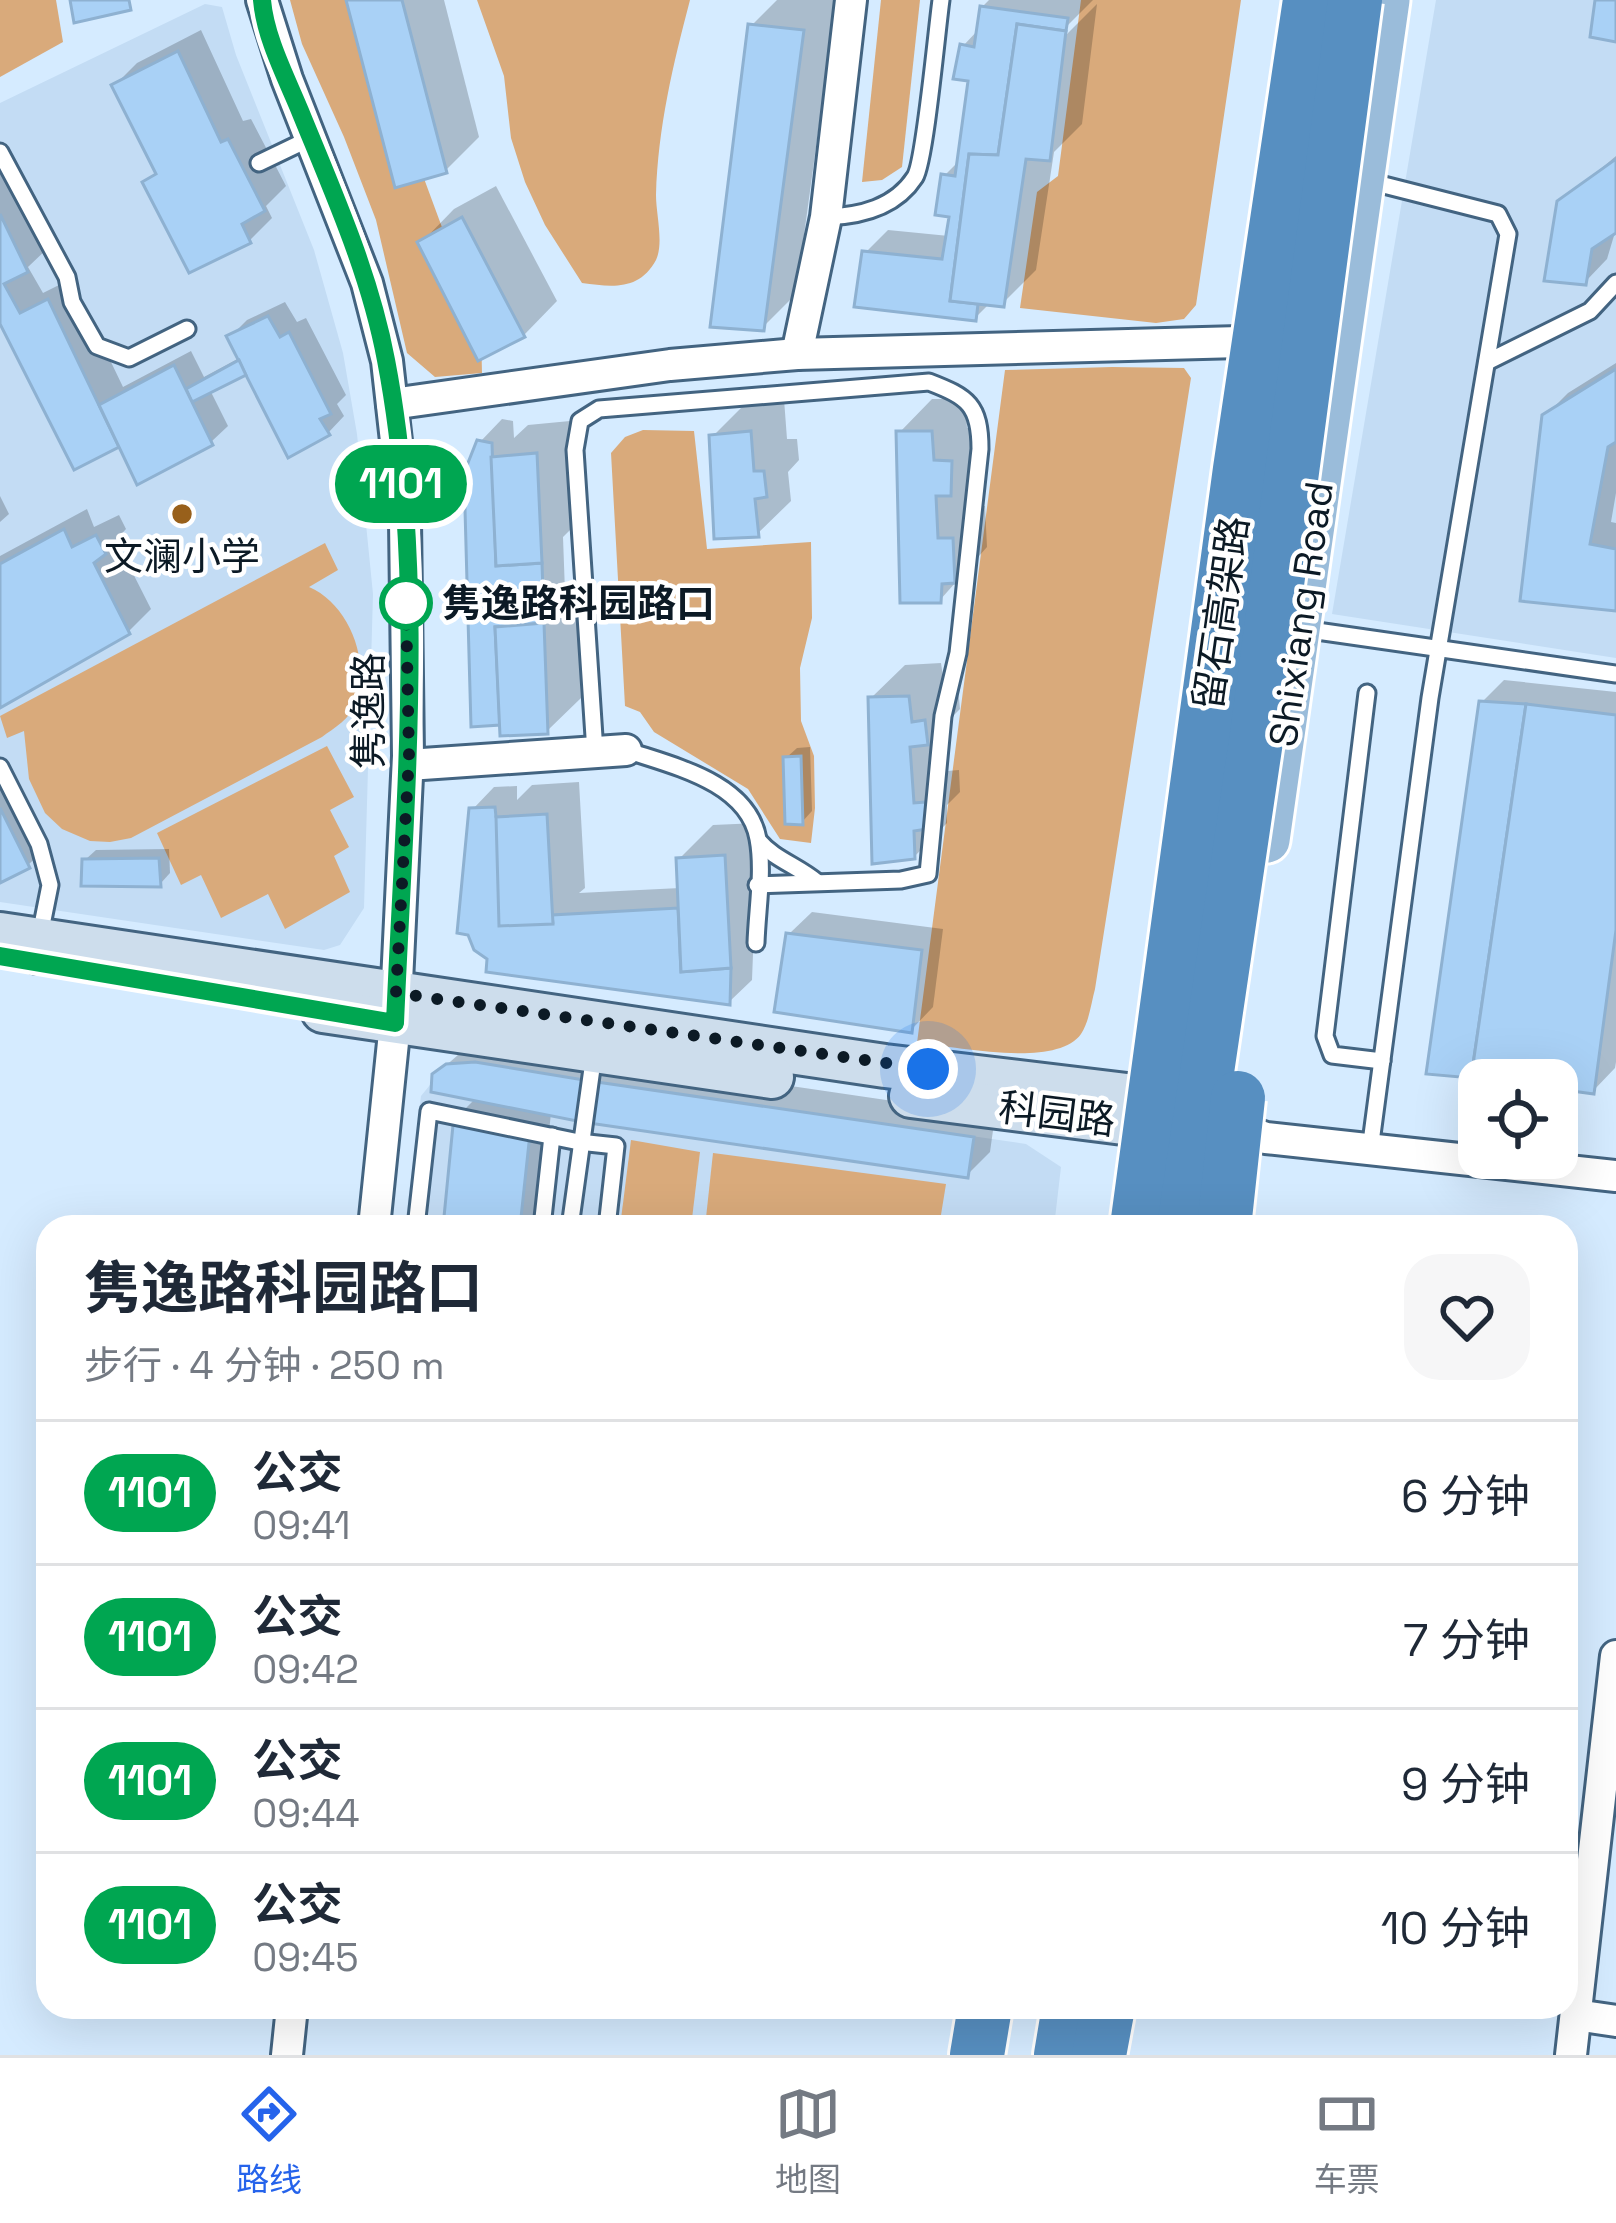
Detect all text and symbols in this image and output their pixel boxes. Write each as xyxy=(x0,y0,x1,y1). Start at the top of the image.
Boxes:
line badge: 1101 xyxy=(317,445,485,523)
text: 1101 xyxy=(359,457,443,510)
street label: Shixiang Road xyxy=(1258,478,1344,750)
marker: 文澜小学 xyxy=(169,501,195,527)
street label: 留石高架路 xyxy=(1183,513,1259,713)
place label: 文澜小学 xyxy=(104,532,260,581)
marker: 隽逸路科园路口 xyxy=(381,578,431,628)
place label: 隽逸路科园路口 xyxy=(442,579,715,628)
street label: 隽逸路 xyxy=(344,652,393,770)
your location xyxy=(898,1039,958,1099)
map controls xyxy=(1458,1059,1578,1179)
button: locate xyxy=(1458,1059,1578,1179)
street label: 科园路 xyxy=(996,1083,1118,1145)
text: 隽逸路科园路口 xyxy=(84,1252,483,1325)
button: heart xyxy=(1404,1254,1530,1380)
text: 步行 · 4 分钟 · 250 m xyxy=(84,1341,445,1390)
text: 公交 xyxy=(252,1444,342,1501)
text: 1101 xyxy=(108,1466,192,1519)
text: 6 分钟 xyxy=(1401,1468,1530,1525)
text: 09:41 xyxy=(252,1501,351,1550)
text: 公交 xyxy=(252,1588,342,1645)
text: 1101 xyxy=(108,1610,192,1663)
text: 7 分钟 xyxy=(1403,1612,1530,1669)
text: 09:42 xyxy=(252,1645,359,1694)
text: 公交 xyxy=(252,1732,342,1789)
text: 1101 xyxy=(108,1754,192,1807)
text: 9 分钟 xyxy=(1401,1756,1530,1813)
text: 09:44 xyxy=(252,1789,360,1838)
text: 公交 xyxy=(252,1876,342,1933)
text: 1101 xyxy=(108,1898,192,1951)
text: 10 分钟 xyxy=(1381,1900,1530,1957)
text: 09:45 xyxy=(252,1933,359,1982)
tab: 路线 xyxy=(236,2081,302,2201)
tab: 地图 xyxy=(775,2081,841,2201)
tab: 车票 xyxy=(1314,2081,1380,2201)

